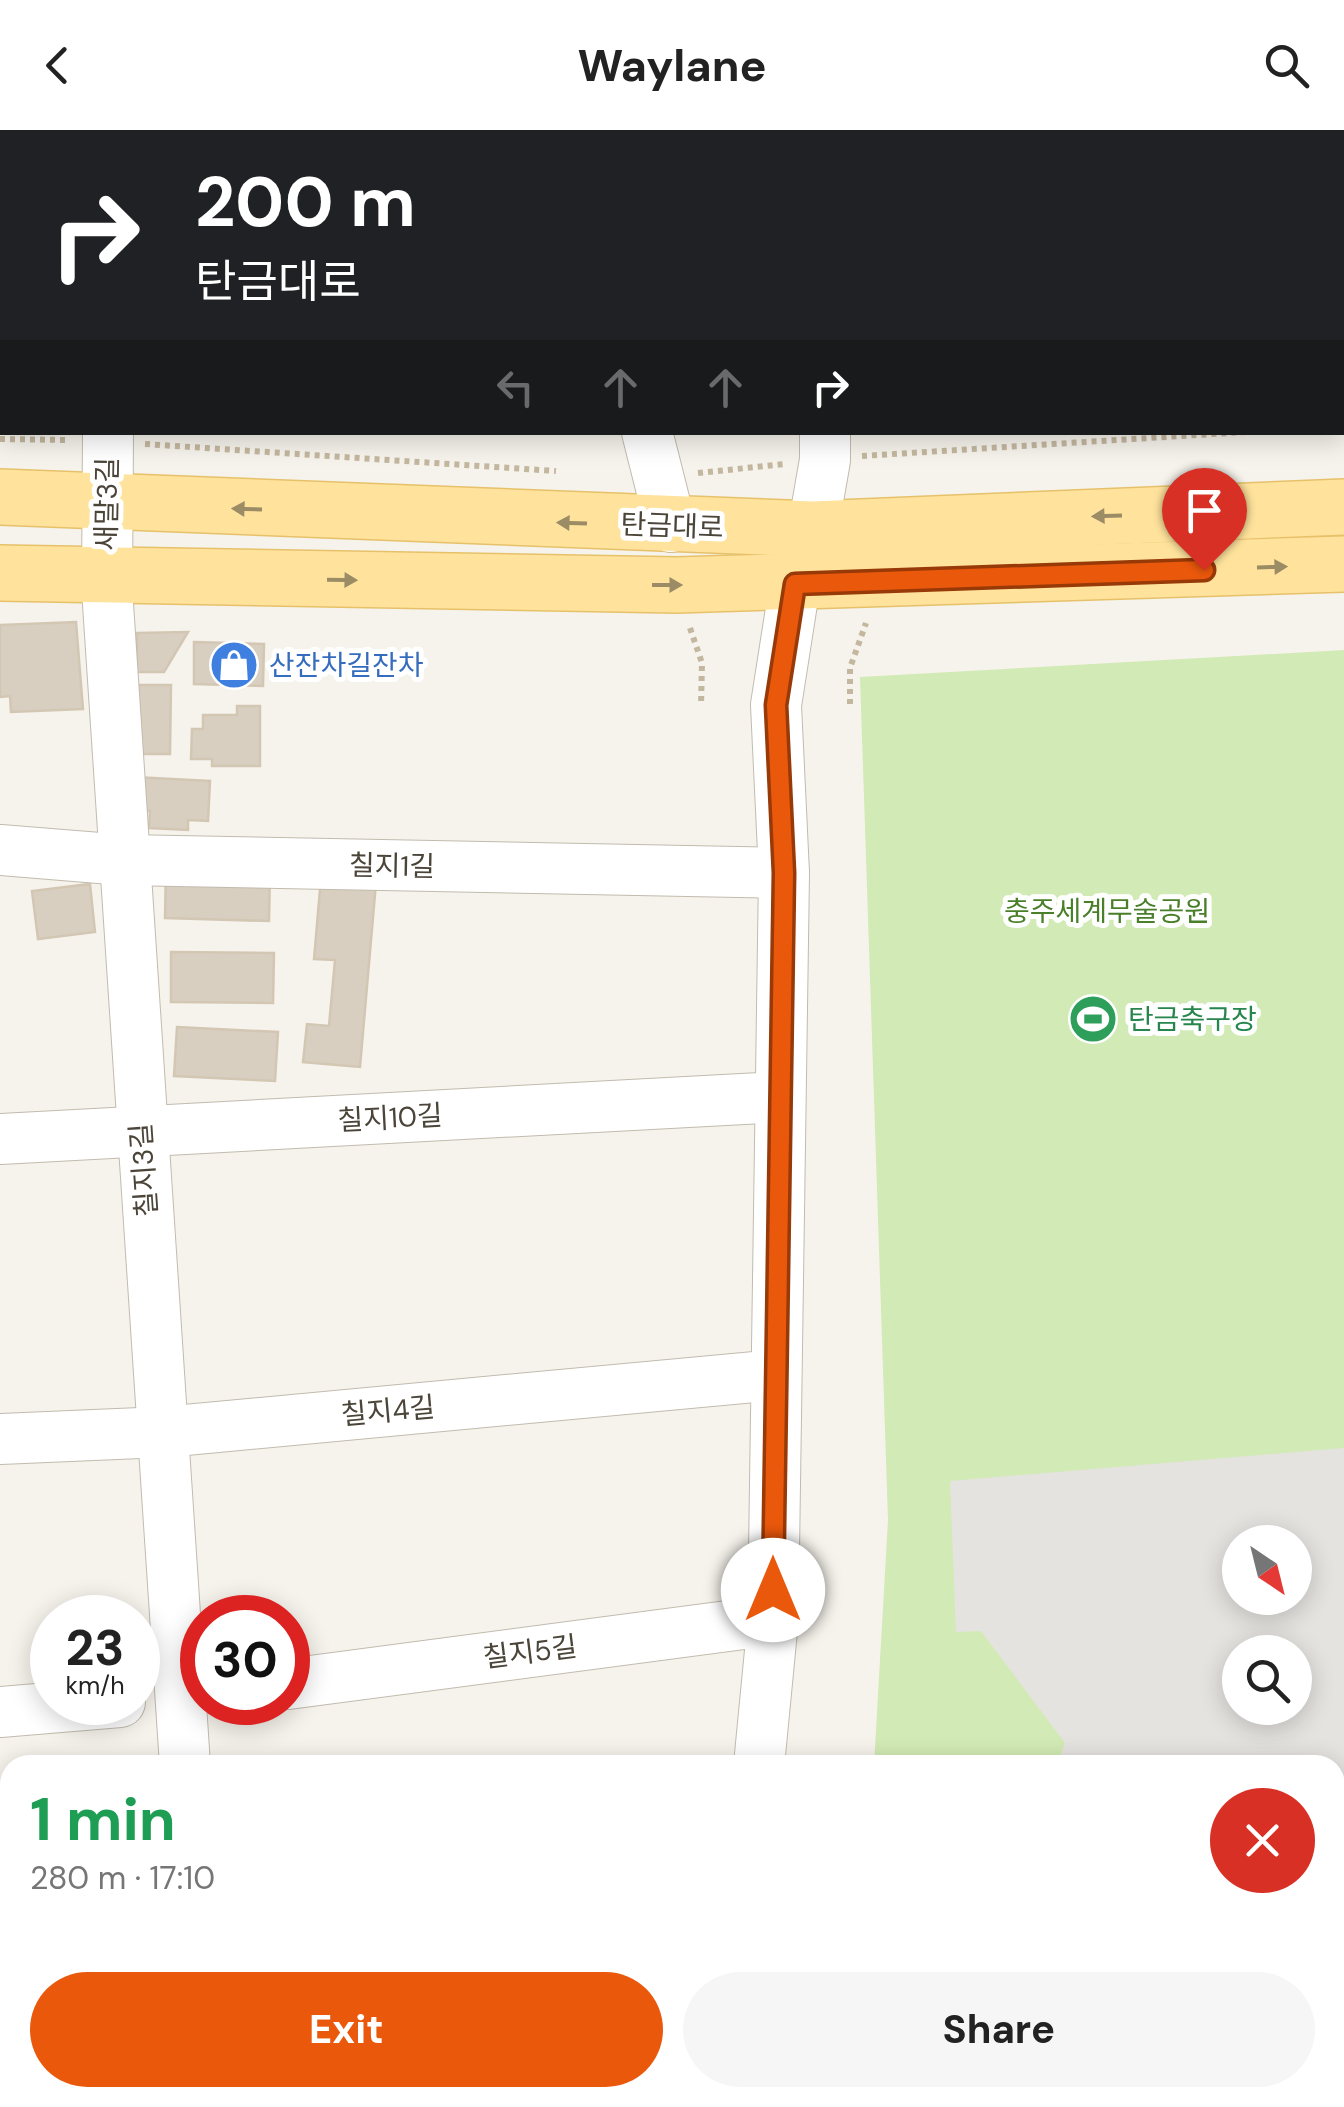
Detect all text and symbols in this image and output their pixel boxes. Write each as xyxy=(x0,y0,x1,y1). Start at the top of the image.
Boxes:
text: Waylane xyxy=(577,36,767,95)
icon: back xyxy=(30,38,85,93)
icon: search xyxy=(1259,38,1314,93)
text: 200 m xyxy=(195,157,416,248)
icon: right xyxy=(30,170,160,300)
text: 탄금대로 xyxy=(195,252,361,311)
icon: left xyxy=(488,360,543,415)
icon: ahead xyxy=(593,360,648,415)
icon: ahead xyxy=(698,360,753,415)
icon: right xyxy=(803,360,858,415)
street label: 새말3길 xyxy=(88,457,126,551)
pin xyxy=(1162,468,1247,571)
icon: arrive xyxy=(1177,483,1232,538)
one-way arrow xyxy=(231,501,263,517)
street label: 탄금대로 xyxy=(620,506,724,546)
one-way arrow xyxy=(1090,508,1122,524)
one-way arrow xyxy=(556,514,588,530)
one-way arrow xyxy=(1257,559,1288,575)
one-way arrow xyxy=(327,572,359,588)
one-way arrow xyxy=(652,577,684,593)
shop icon: 산잔차길잔차 xyxy=(208,639,260,691)
place label: 산잔차길잔차 xyxy=(269,647,424,684)
street label: 칠지1길 xyxy=(349,847,435,885)
park label: 충주세계무술공원 xyxy=(1004,893,1210,930)
sports icon: 탄금축구장 xyxy=(1067,993,1119,1045)
place label: 탄금축구장 xyxy=(1128,1001,1257,1038)
street label: 칠지10길 xyxy=(337,1097,443,1139)
street label: 칠지3길 xyxy=(122,1122,166,1218)
street label: 칠지4길 xyxy=(339,1388,437,1434)
north arrow xyxy=(1222,1525,1312,1615)
map controls xyxy=(1222,1525,1312,1725)
position arrow xyxy=(721,1538,825,1642)
speed limit sign: 30 xyxy=(180,1595,310,1725)
text: 23 xyxy=(66,1615,125,1681)
street label: 칠지5길 xyxy=(481,1628,579,1676)
button: search xyxy=(1222,1635,1312,1725)
text: km/h xyxy=(65,1669,125,1702)
text: 1 min xyxy=(30,1780,176,1859)
button: close xyxy=(1210,1788,1315,1893)
text: 280 m · 17:10 xyxy=(30,1857,215,1899)
button: Exit xyxy=(30,1972,663,2087)
button: Share xyxy=(683,1972,1315,2087)

